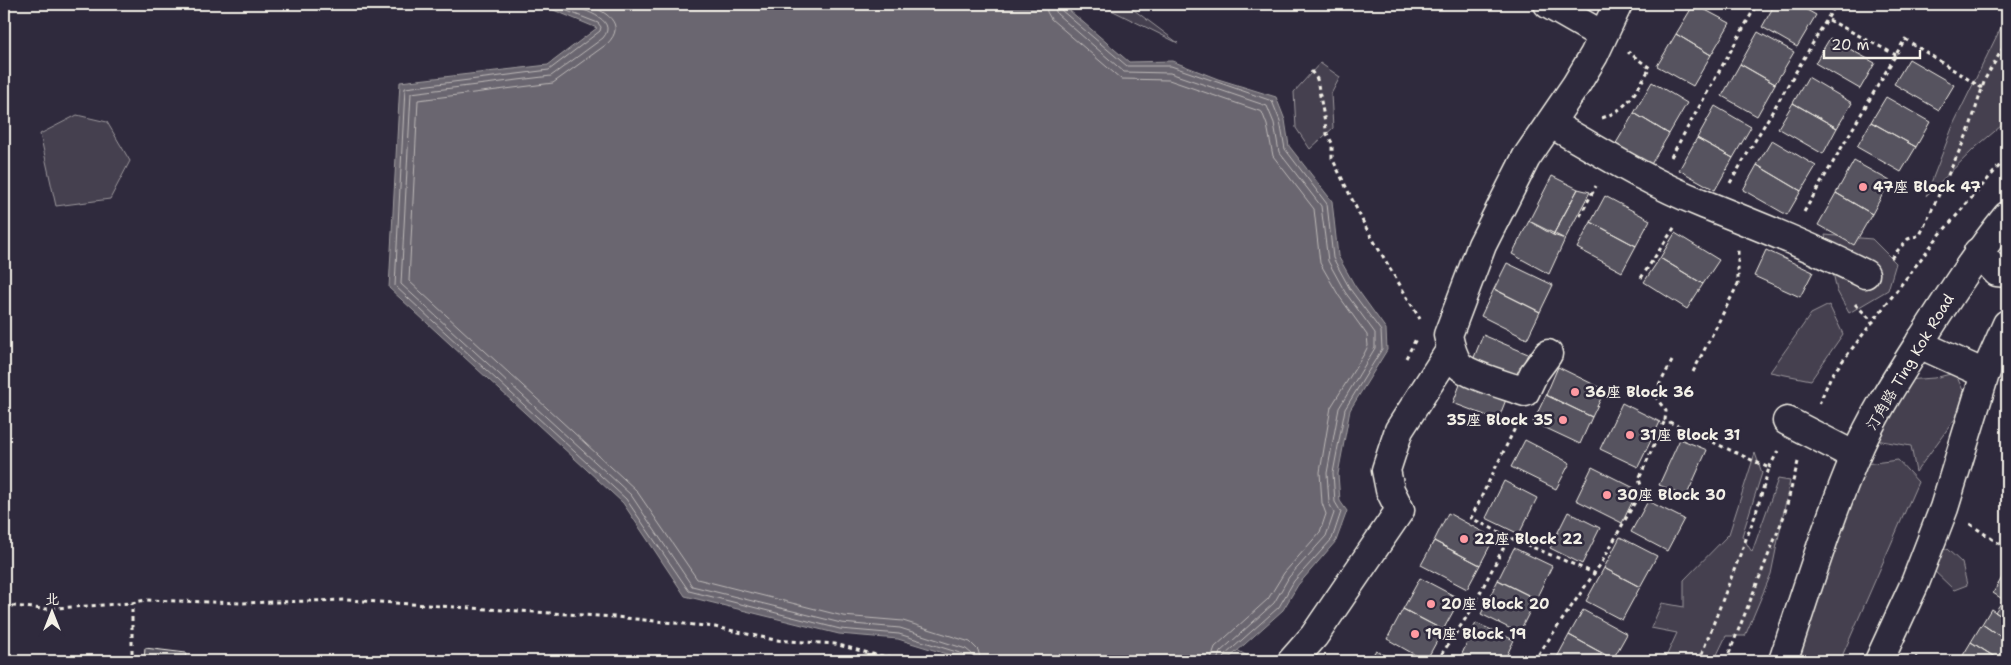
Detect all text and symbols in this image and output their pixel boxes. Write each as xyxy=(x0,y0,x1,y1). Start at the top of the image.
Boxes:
scale bar xyxy=(1824,28,1920,60)
text: 20 m xyxy=(1831,35,1870,55)
place label: 47座 Block 47 xyxy=(1873,177,1981,197)
marker: 47座 Block 47 xyxy=(1857,181,1869,193)
street label: 汀角路 Ting Kok Road xyxy=(1861,290,1959,434)
place label: 36座 Block 36 xyxy=(1585,382,1694,402)
marker: 36座 Block 36 xyxy=(1569,386,1581,398)
place label: 35座 Block 35 xyxy=(1446,410,1553,430)
marker: 35座 Block 35 xyxy=(1557,414,1569,426)
place label: 31座 Block 31 xyxy=(1640,425,1741,445)
marker: 31座 Block 31 xyxy=(1624,429,1636,441)
place label: 30座 Block 30 xyxy=(1617,485,1726,505)
marker: 30座 Block 30 xyxy=(1601,489,1613,501)
place label: 22座 Block 22 xyxy=(1474,529,1583,549)
marker: 22座 Block 22 xyxy=(1458,533,1470,545)
north arrow xyxy=(28,588,78,638)
text: 北 xyxy=(45,590,59,608)
place label: 20座 Block 20 xyxy=(1441,594,1549,614)
marker: 20座 Block 20 xyxy=(1425,598,1437,610)
place label: 19座 Block 19 xyxy=(1425,624,1526,644)
marker: 19座 Block 19 xyxy=(1409,628,1421,640)

